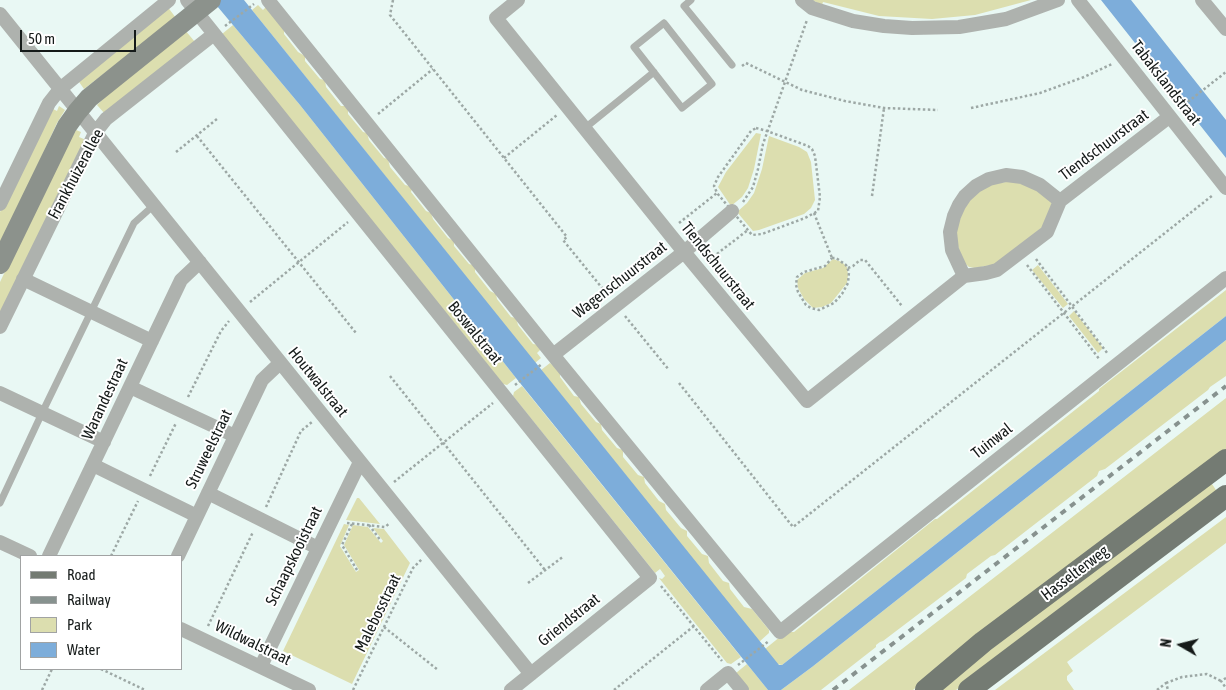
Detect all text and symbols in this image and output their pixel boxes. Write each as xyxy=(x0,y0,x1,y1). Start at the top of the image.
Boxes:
scale bar xyxy=(22,20,139,52)
text: 50 m xyxy=(28,30,55,47)
street label: Tabakslandstraat xyxy=(1127,37,1205,129)
street label: Tiendschuurstraat xyxy=(1056,105,1152,185)
street label: Frankhuizerallee xyxy=(44,126,108,222)
street label: Tiendschuurstraat xyxy=(677,219,759,313)
street label: Wagenschuurstraat xyxy=(569,237,671,323)
street label: Boswalstraat xyxy=(444,297,506,369)
street label: Houtwalstraat xyxy=(284,343,352,421)
street label: Warandestraat xyxy=(78,355,132,443)
street label: Struweelstraat xyxy=(182,406,236,492)
street label: Tuinwal xyxy=(968,419,1016,463)
street label: Schaapskooistraat xyxy=(262,503,326,609)
street label: Hasselterweg xyxy=(1037,541,1113,605)
legend xyxy=(20,555,182,670)
text: Road xyxy=(67,566,96,583)
street label: Malebosstraat xyxy=(351,571,405,655)
street label: Griendstraat xyxy=(534,589,604,651)
text: Railway xyxy=(67,591,111,608)
text: Park xyxy=(67,616,92,633)
street label: Wildwalstraat xyxy=(212,616,294,670)
north arrow xyxy=(1156,620,1206,670)
text: N xyxy=(1158,638,1175,648)
text: Water xyxy=(67,641,100,658)

